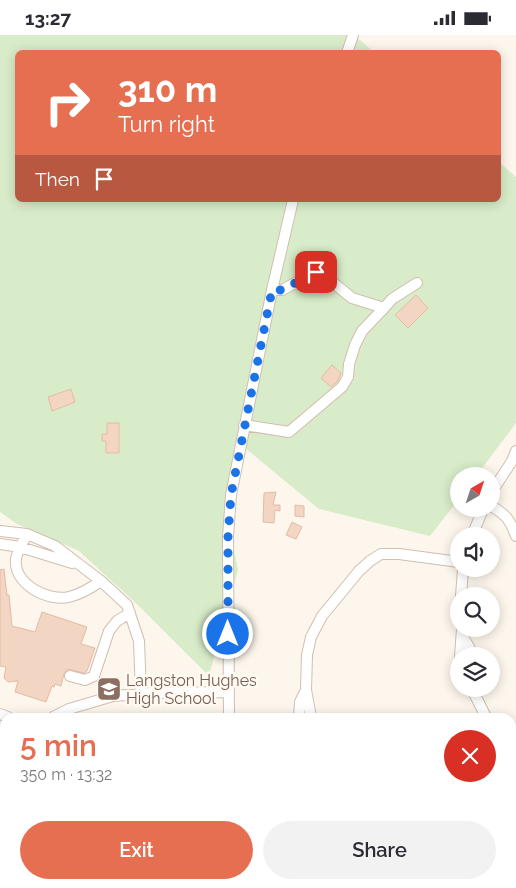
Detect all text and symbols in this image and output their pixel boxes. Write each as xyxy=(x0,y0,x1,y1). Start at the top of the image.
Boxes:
text: 13:27 xyxy=(25,7,71,29)
text: 310 m xyxy=(118,69,217,110)
icon: right xyxy=(35,70,100,135)
text: Turn right xyxy=(118,111,215,137)
icon: arrive xyxy=(90,165,118,193)
text: Then xyxy=(35,168,80,190)
pin xyxy=(295,251,337,293)
icon: arrive xyxy=(302,258,330,286)
north arrow xyxy=(450,467,500,517)
map controls xyxy=(450,467,500,697)
button: sound xyxy=(450,527,500,577)
button: search xyxy=(450,587,500,637)
position arrow xyxy=(201,607,253,659)
button: layers xyxy=(450,647,500,697)
place label: Langston Hughes High School xyxy=(126,671,257,708)
school or university icon: Langston Hughes High School xyxy=(96,676,122,702)
text: 5 min xyxy=(20,728,97,763)
button: close xyxy=(444,730,496,782)
text: 350 m · 13:32 xyxy=(20,765,112,784)
button: Exit xyxy=(20,821,253,879)
button: Share xyxy=(263,821,496,879)

